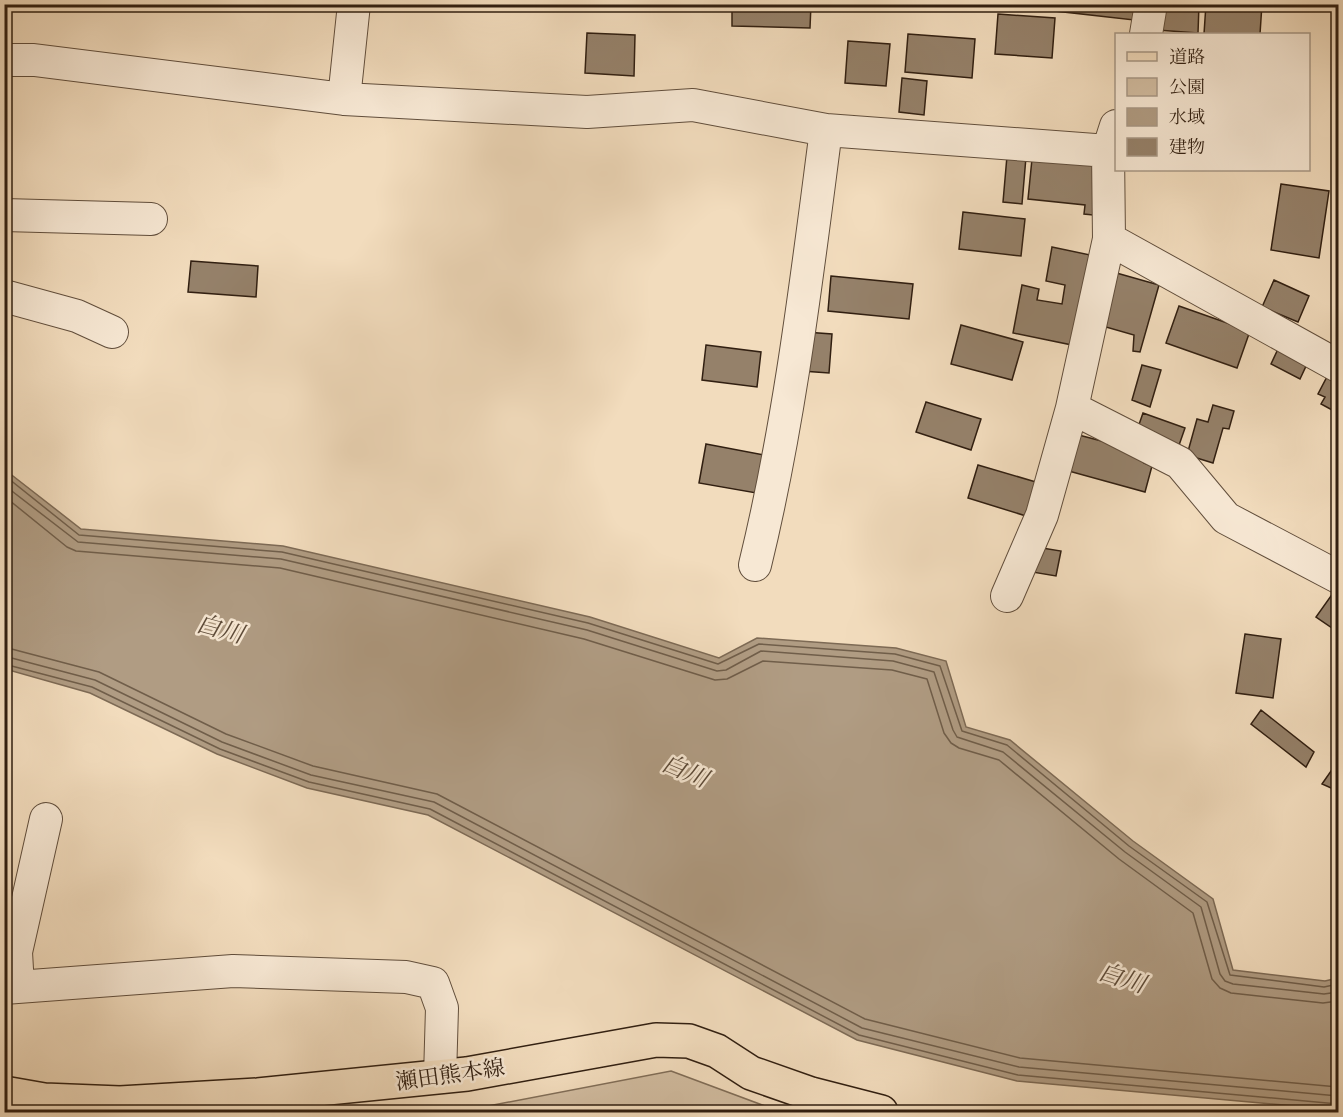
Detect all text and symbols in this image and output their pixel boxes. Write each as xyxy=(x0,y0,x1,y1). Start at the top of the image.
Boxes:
legend xyxy=(1115,33,1310,171)
text: 道路 xyxy=(1169,47,1205,67)
text: 公園 xyxy=(1169,78,1205,97)
text: 水域 xyxy=(1169,107,1205,127)
text: 建物 xyxy=(1169,137,1205,157)
water label: 白川 xyxy=(193,610,249,650)
water label: 白川 xyxy=(657,750,715,794)
water label: 白川 xyxy=(1095,958,1152,1000)
street label: 瀬田熊本線 xyxy=(394,1055,506,1095)

